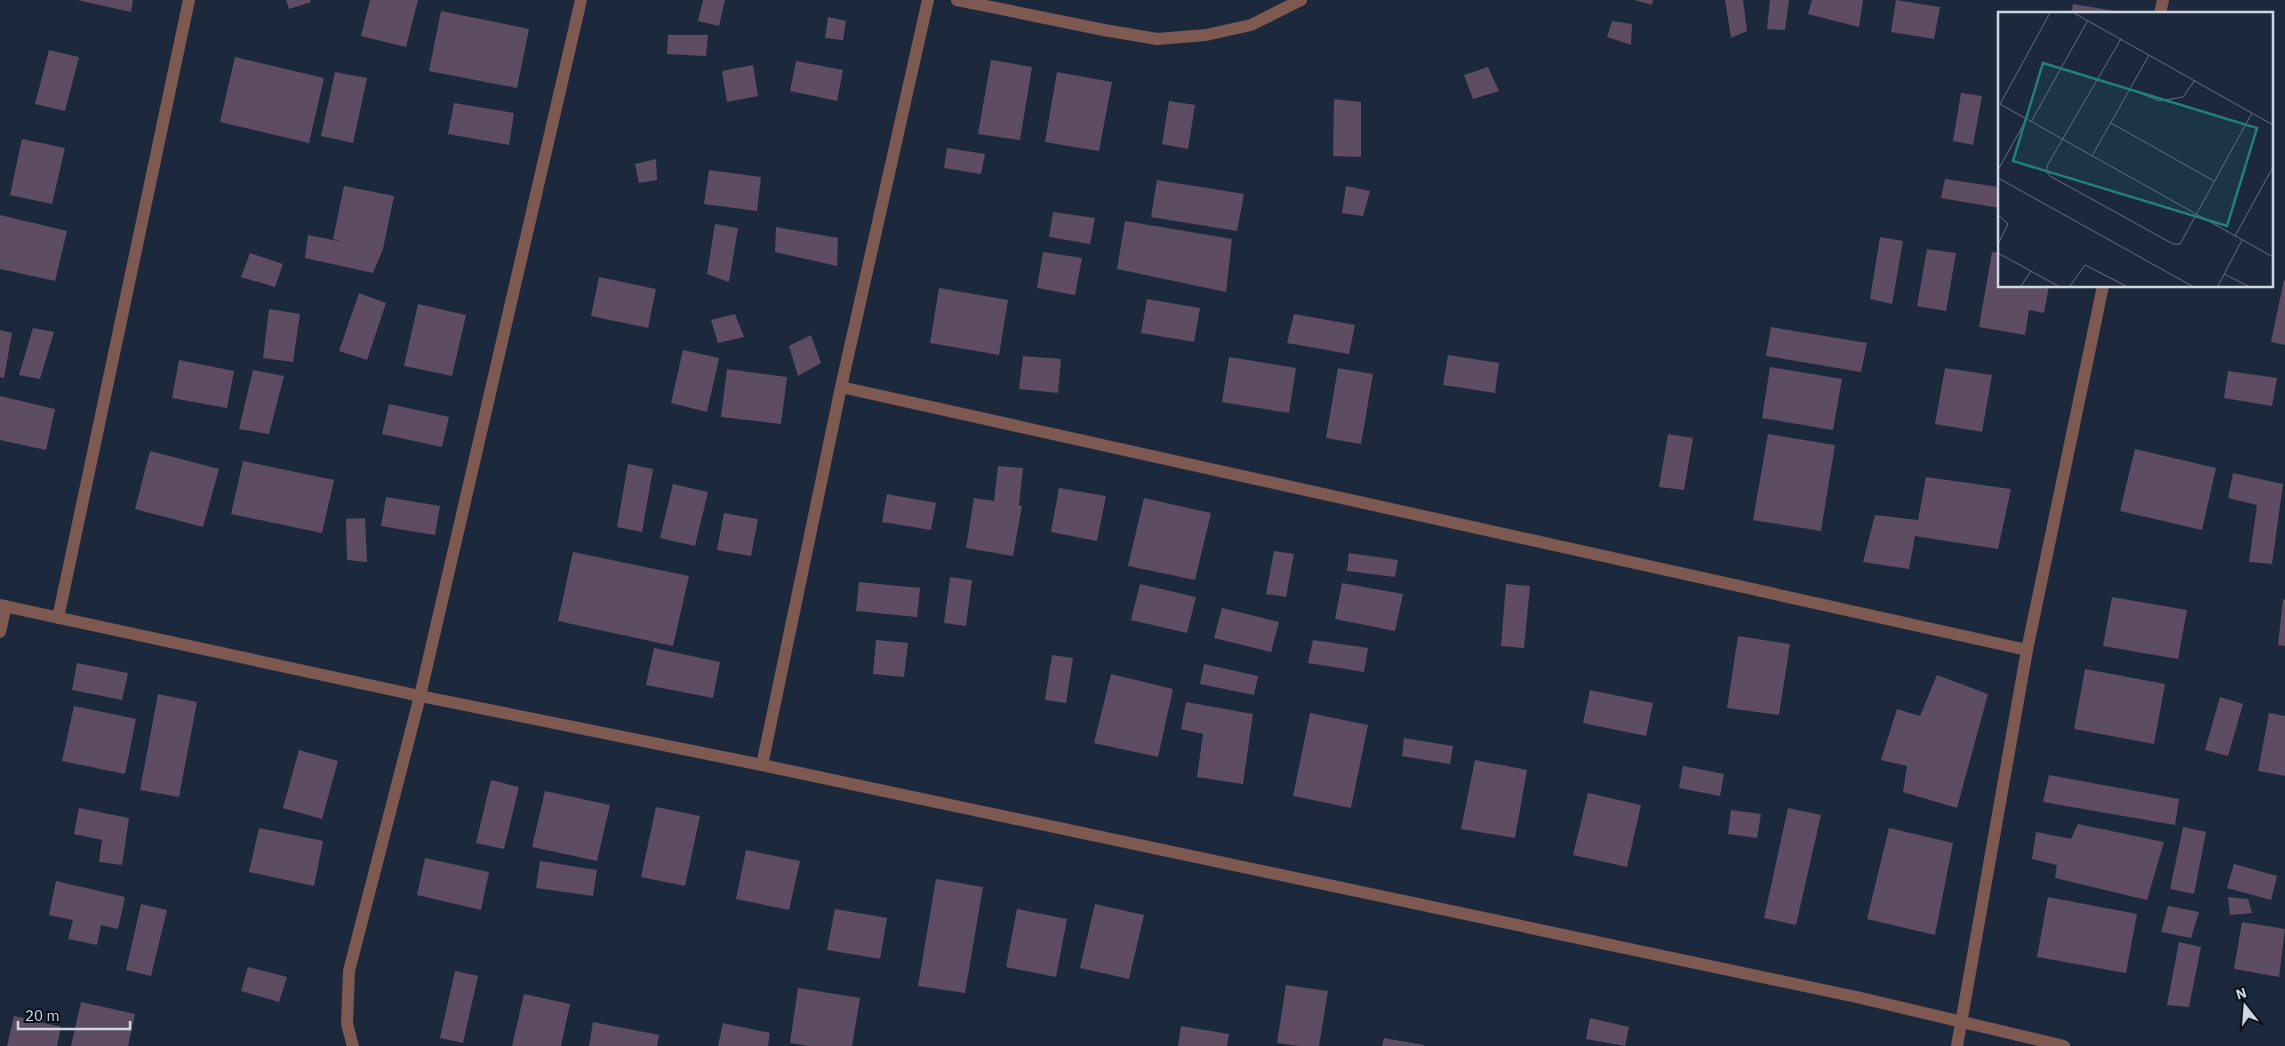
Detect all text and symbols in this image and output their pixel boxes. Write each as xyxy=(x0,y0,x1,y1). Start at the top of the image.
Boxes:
inset map xyxy=(1998,12,2272,288)
north arrow xyxy=(2220,981,2270,1031)
text: N xyxy=(2234,983,2249,1004)
scale bar xyxy=(18,998,130,1030)
text: 20 m xyxy=(25,1006,60,1025)

